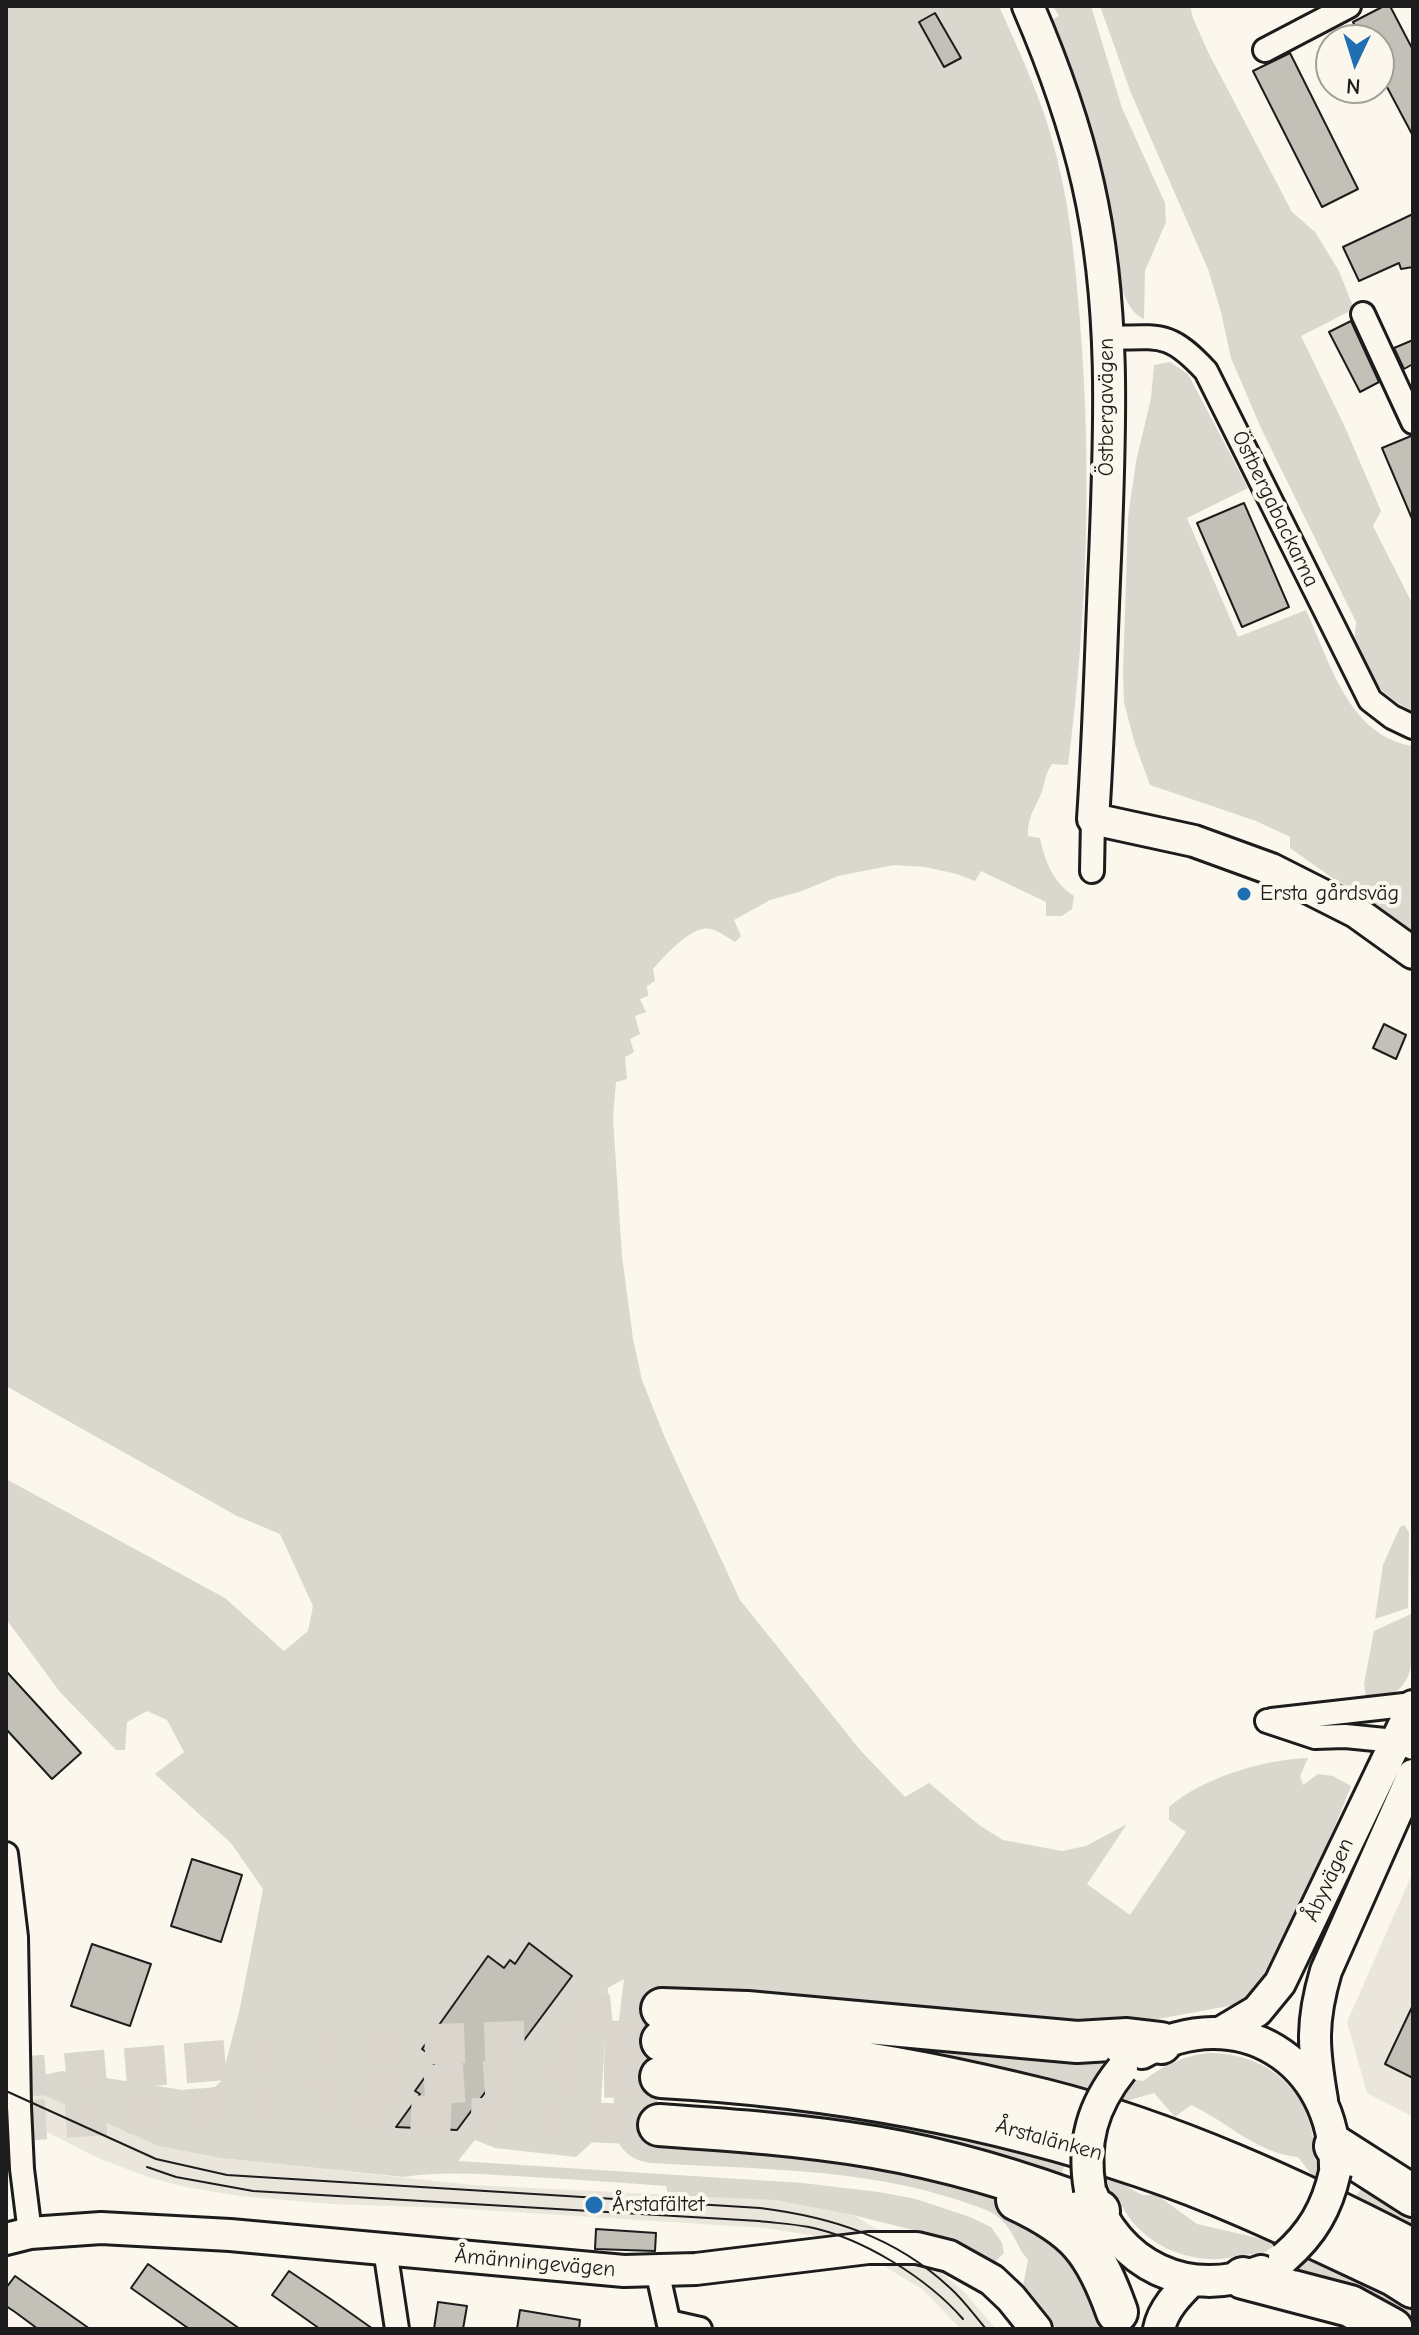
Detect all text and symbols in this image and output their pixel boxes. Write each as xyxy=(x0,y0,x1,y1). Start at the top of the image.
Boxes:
north arrow xyxy=(1315,24,1395,104)
text: N xyxy=(1345,72,1362,99)
street label: Östbergavägen xyxy=(1094,338,1120,476)
street label: Östbergabackarna xyxy=(1226,426,1324,592)
place label: Ersta gårdsväg xyxy=(1260,881,1399,907)
marker: Ersta gårdsväg xyxy=(1235,885,1253,903)
street label: Åbyvägen xyxy=(1298,1834,1360,1926)
street label: Årstalänken xyxy=(993,2113,1105,2167)
place label: Årstafältet xyxy=(612,2192,705,2218)
marker: Årstafältet xyxy=(583,2194,605,2216)
street label: Åmänningevägen xyxy=(453,2243,617,2283)

